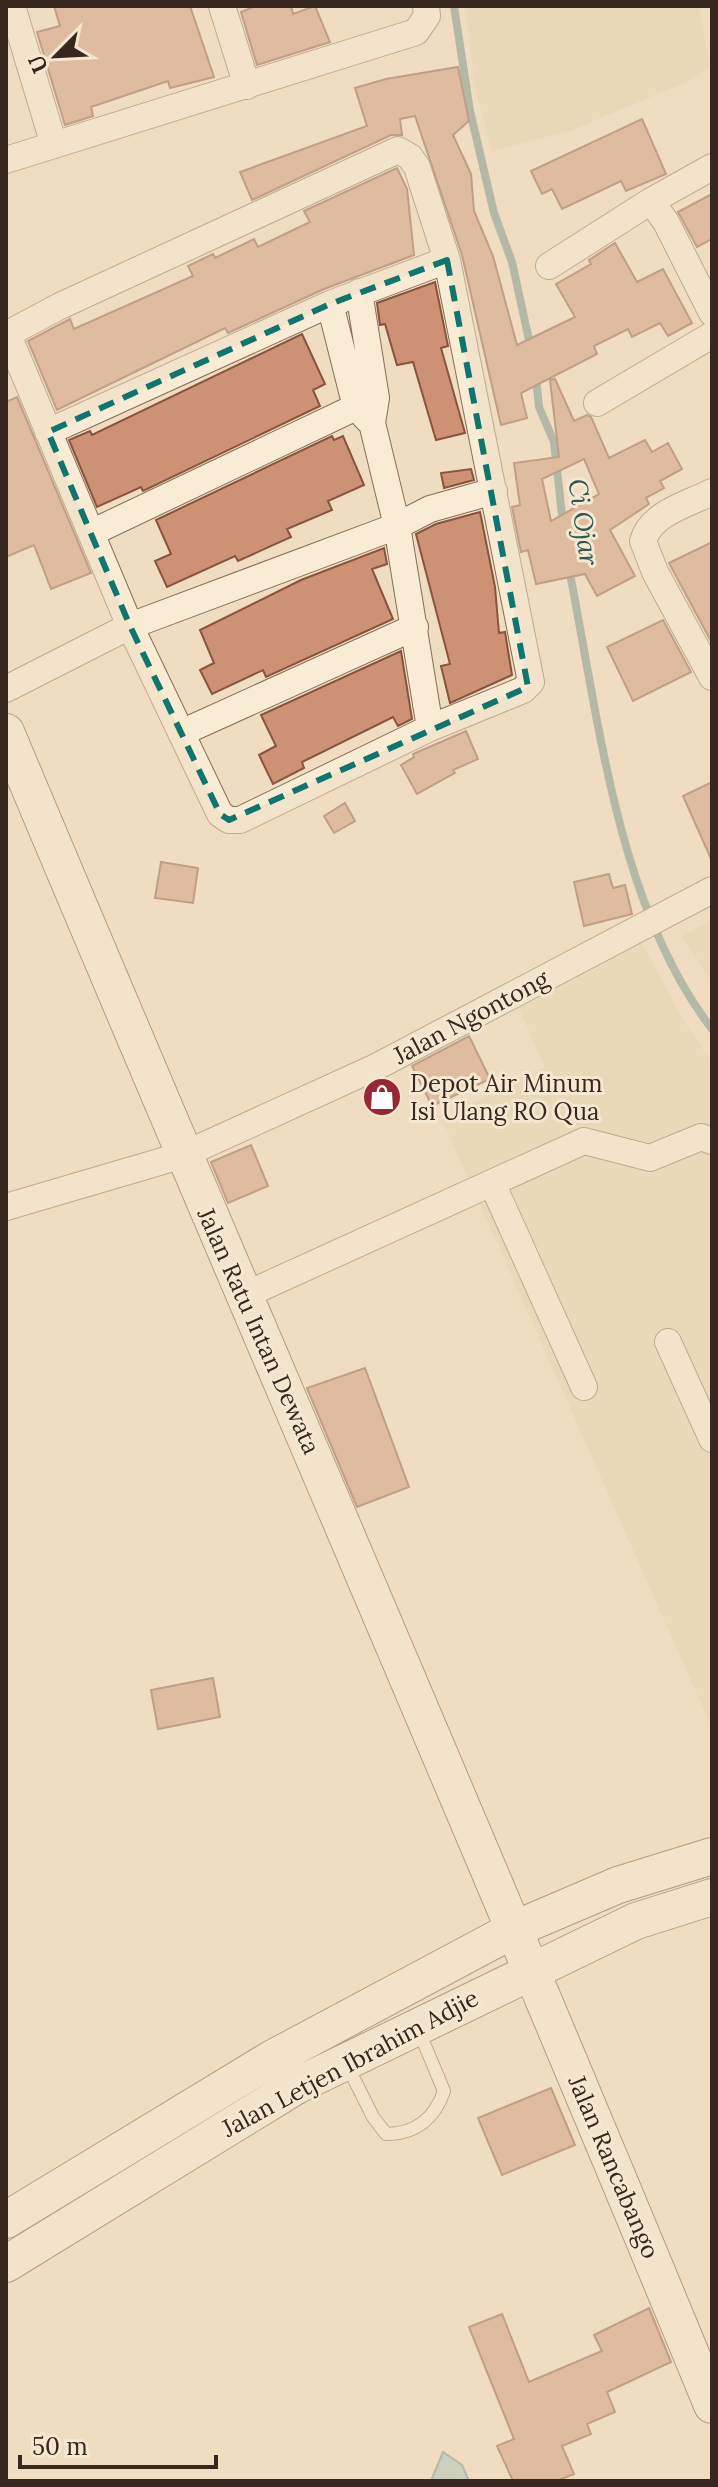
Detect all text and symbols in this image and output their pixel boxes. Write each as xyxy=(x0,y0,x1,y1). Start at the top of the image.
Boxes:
north arrow xyxy=(16,16,96,96)
text: U xyxy=(21,51,54,77)
water label: Ci Ojar xyxy=(562,477,606,568)
street label: Jalan Ngontong xyxy=(387,963,555,1071)
place label: Depot Air Minum Isi Ulang RO Qua xyxy=(410,1068,602,1127)
shop icon: Depot Air Minum Isi Ulang RO Qua xyxy=(361,1076,403,1118)
street label: Jalan Ratu Intan Dewata xyxy=(190,1202,327,1459)
street label: Jalan Letjen Ibrahim Adjie xyxy=(216,1982,483,2144)
street label: Jalan Rancabango xyxy=(561,2070,667,2263)
scale bar xyxy=(20,2419,216,2469)
text: 50 m xyxy=(32,2431,88,2462)

